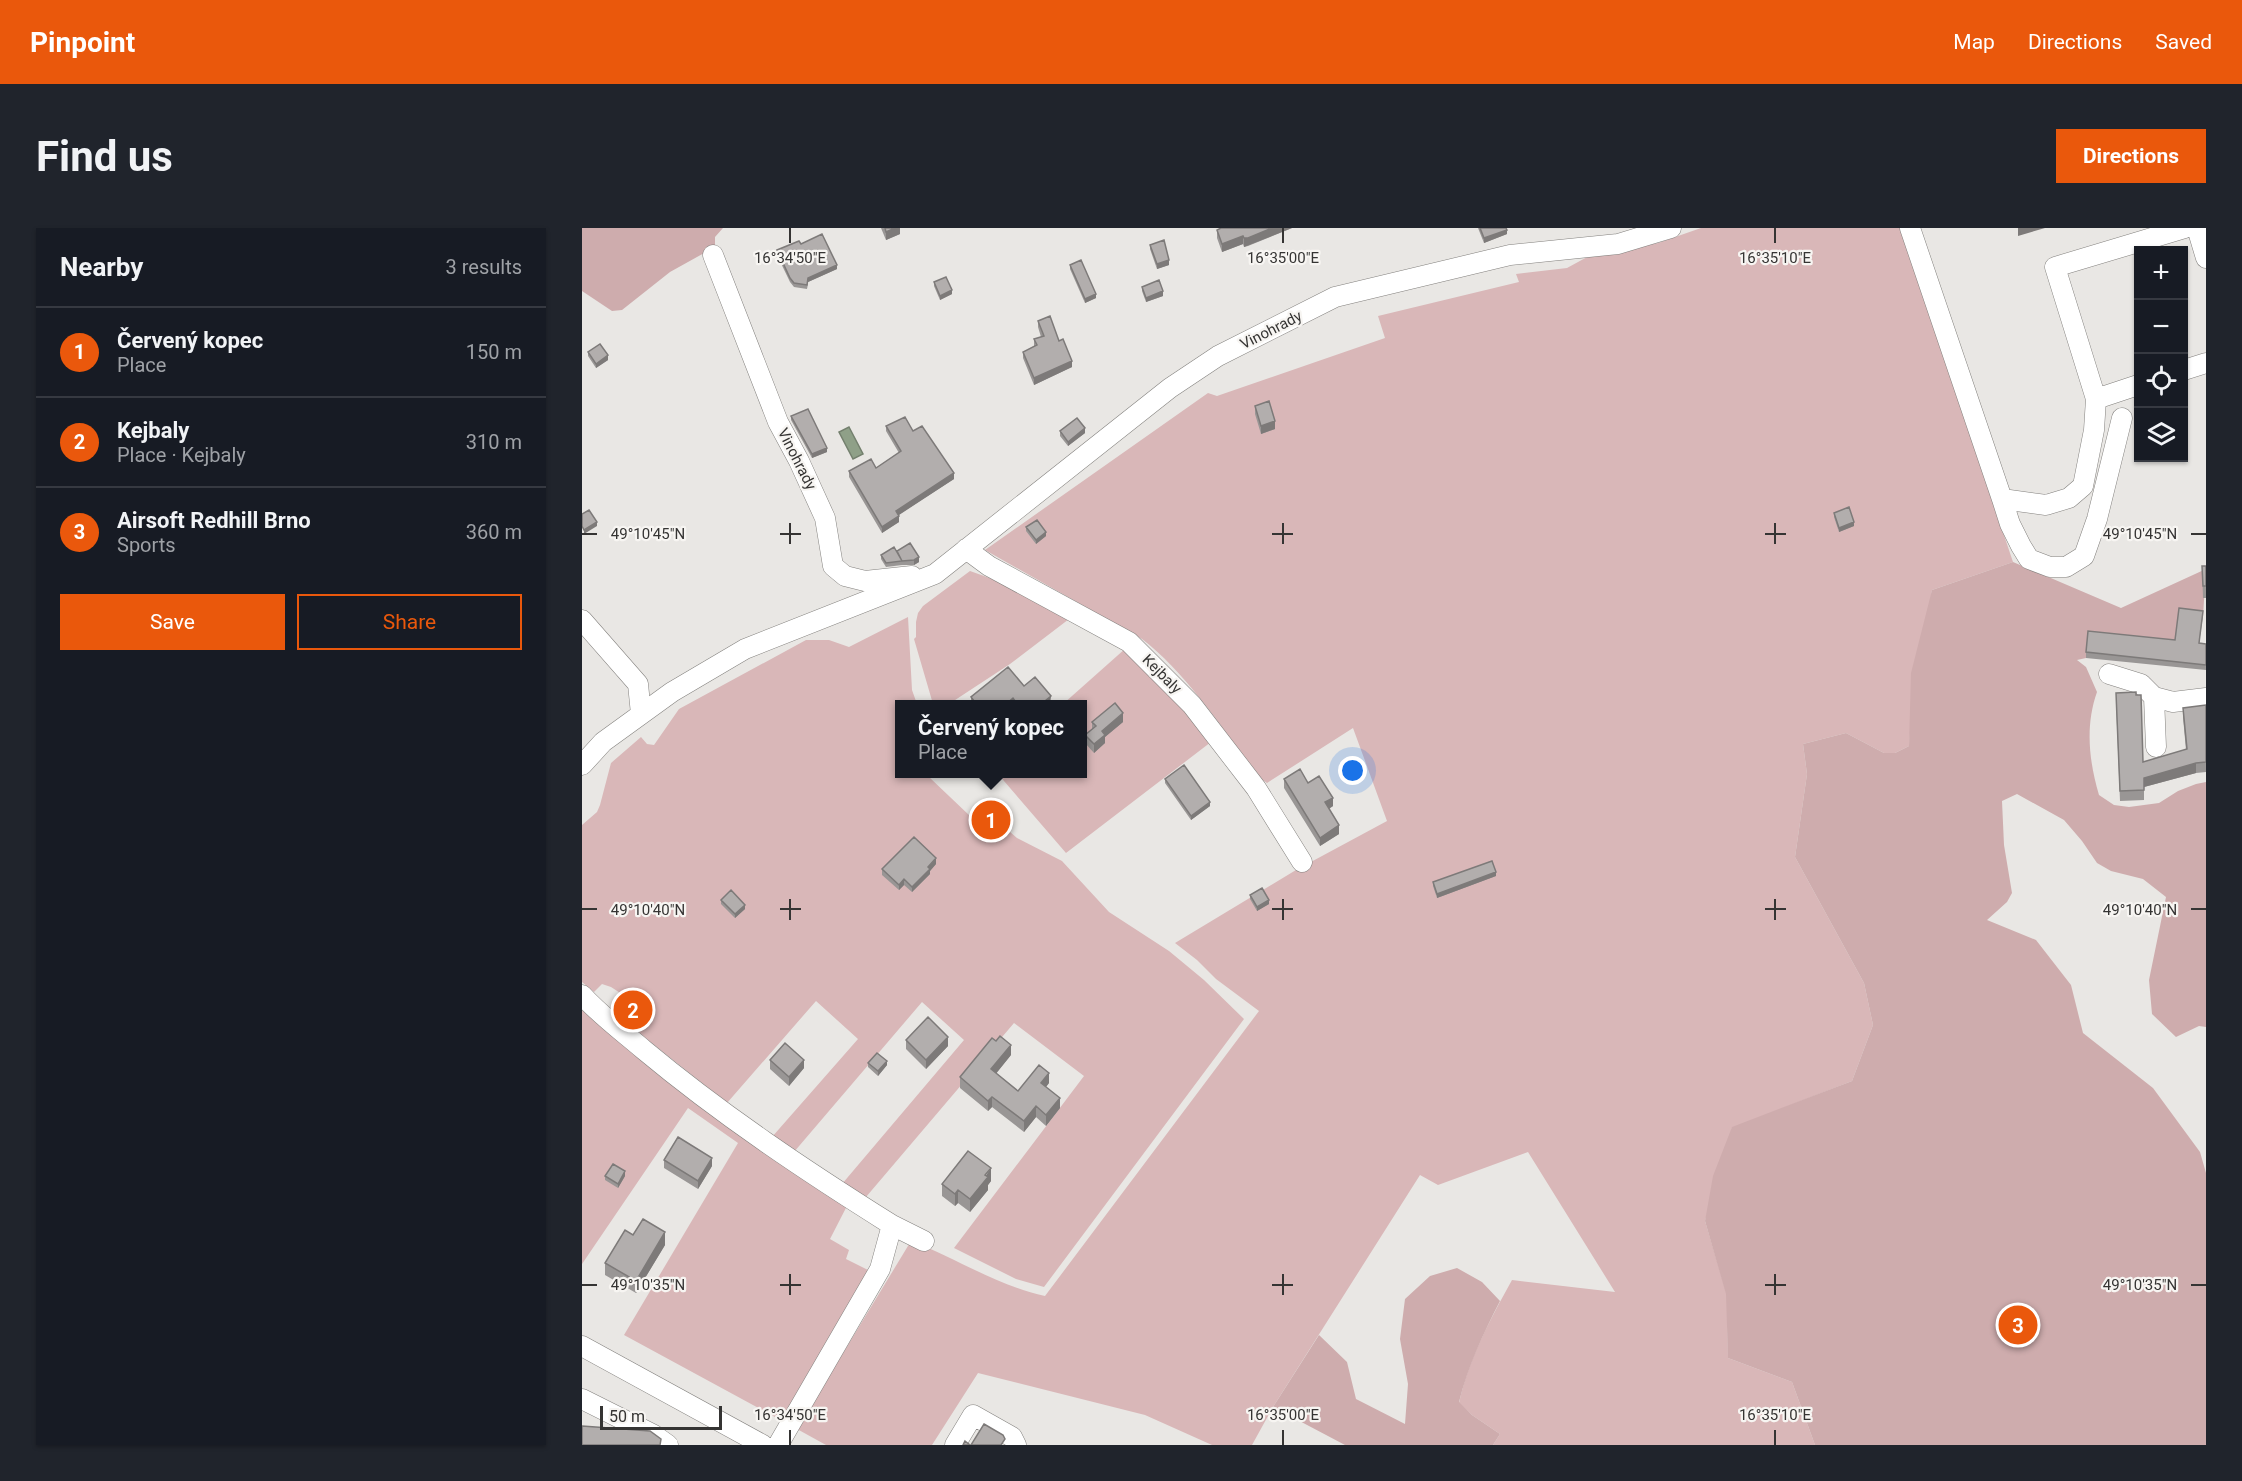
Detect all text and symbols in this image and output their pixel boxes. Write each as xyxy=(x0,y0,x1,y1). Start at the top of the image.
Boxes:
text: Pinpoint xyxy=(30,26,135,59)
text: Map xyxy=(1953,30,1995,54)
text: Directions xyxy=(2028,30,2122,54)
text: Saved xyxy=(2155,30,2212,54)
button: Directions xyxy=(2056,129,2206,183)
text: Find us xyxy=(36,132,173,181)
map controls xyxy=(2134,246,2188,462)
button: + xyxy=(2134,246,2188,300)
text: 16°34'50"E xyxy=(754,249,827,267)
text: 16°35'00"E xyxy=(1247,249,1320,267)
text: 16°35'10"E xyxy=(1739,249,1812,267)
text: Nearby xyxy=(60,252,143,282)
text: 3 results xyxy=(446,255,522,279)
button: − xyxy=(2134,300,2188,354)
street label: Vinohrady xyxy=(1237,307,1305,353)
text: Červený kopec xyxy=(117,328,263,353)
text: 1 xyxy=(74,340,85,364)
text: 150 m xyxy=(466,340,522,364)
text: Place xyxy=(117,353,166,377)
button: locate xyxy=(2134,354,2188,408)
button: layers xyxy=(2134,408,2188,462)
text: Kejbaly xyxy=(117,418,189,443)
street label: Vinohrady xyxy=(774,425,820,493)
text: 2 xyxy=(74,430,85,454)
text: 310 m xyxy=(466,430,522,454)
text: Place · Kejbaly xyxy=(117,443,246,467)
text: Airsoft Redhill Brno xyxy=(117,508,311,533)
text: 3 xyxy=(74,520,85,544)
text: 360 m xyxy=(466,520,522,544)
text: 49°10'45"N xyxy=(611,525,685,543)
text: 49°10'45"N xyxy=(2103,525,2177,543)
text: Sports xyxy=(117,533,176,557)
button: Save xyxy=(60,594,285,650)
button: Share xyxy=(297,594,522,650)
street label: Kejbaly xyxy=(1139,651,1185,697)
popup xyxy=(895,700,1087,778)
text: Červený kopec xyxy=(918,715,1064,740)
text: Place xyxy=(918,740,967,764)
your location xyxy=(1338,756,1367,785)
pin: 1 xyxy=(972,798,1010,842)
text: 49°10'40"N xyxy=(611,901,685,919)
text: 49°10'40"N xyxy=(2103,901,2177,919)
pin: 2 xyxy=(614,988,652,1032)
text: 49°10'35"N xyxy=(611,1276,685,1294)
text: 49°10'35"N xyxy=(2103,1276,2177,1294)
pin: 3 xyxy=(1998,1302,2038,1348)
scale bar xyxy=(600,1403,722,1430)
text: 16°34'50"E xyxy=(754,1406,827,1424)
text: 16°35'00"E xyxy=(1247,1406,1320,1424)
text: 16°35'10"E xyxy=(1739,1406,1812,1424)
text: 50 m xyxy=(609,1407,645,1426)

